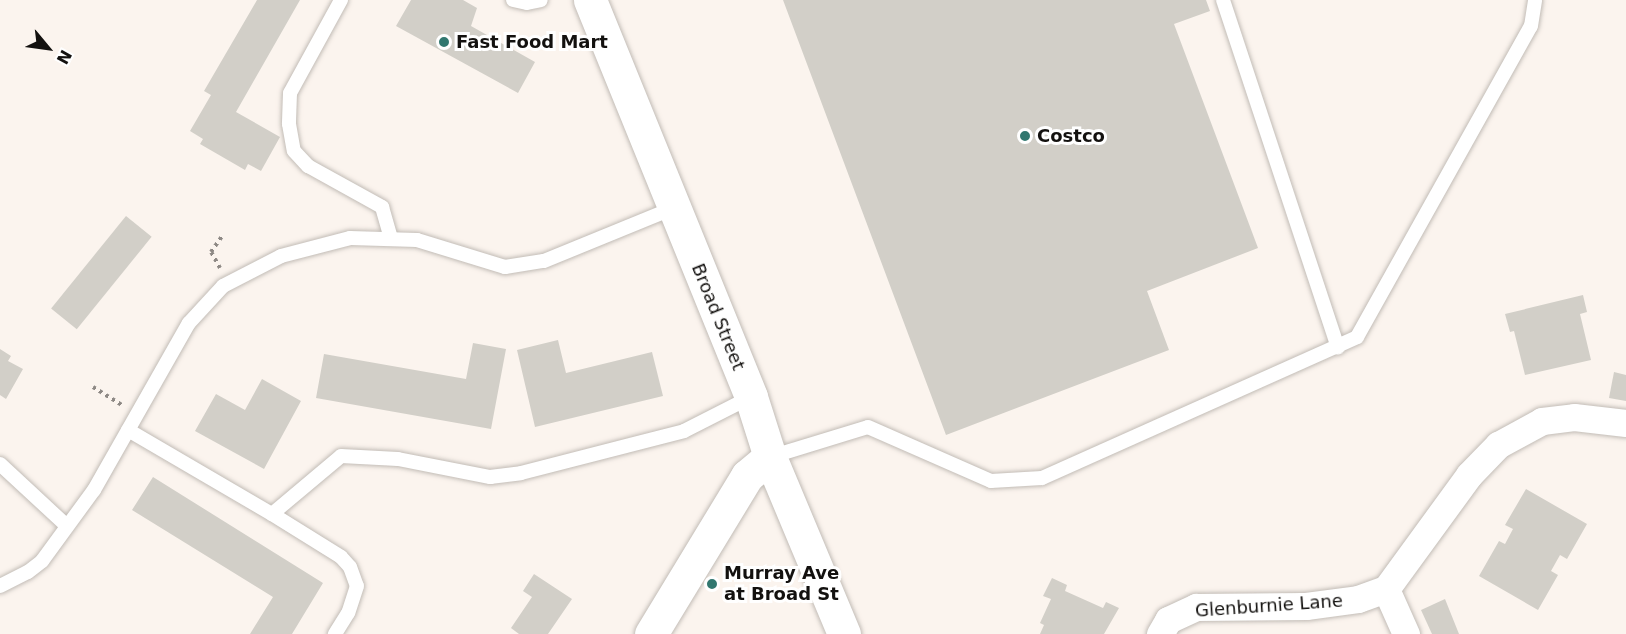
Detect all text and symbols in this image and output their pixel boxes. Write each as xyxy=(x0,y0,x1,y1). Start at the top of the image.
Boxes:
north arrow xyxy=(18,18,78,78)
place label: Fast Food Mart xyxy=(456,31,608,53)
marker: Fast Food Mart xyxy=(437,35,451,49)
text: N xyxy=(53,47,76,67)
place label: Costco xyxy=(1037,125,1105,147)
marker: Costco xyxy=(1018,129,1032,143)
street label: Broad Street xyxy=(687,260,749,374)
place label: Murray Ave at Broad St xyxy=(724,563,839,606)
marker: Murray Ave at Broad St xyxy=(705,577,719,591)
street label: Glenburnie Lane xyxy=(1194,590,1344,622)

